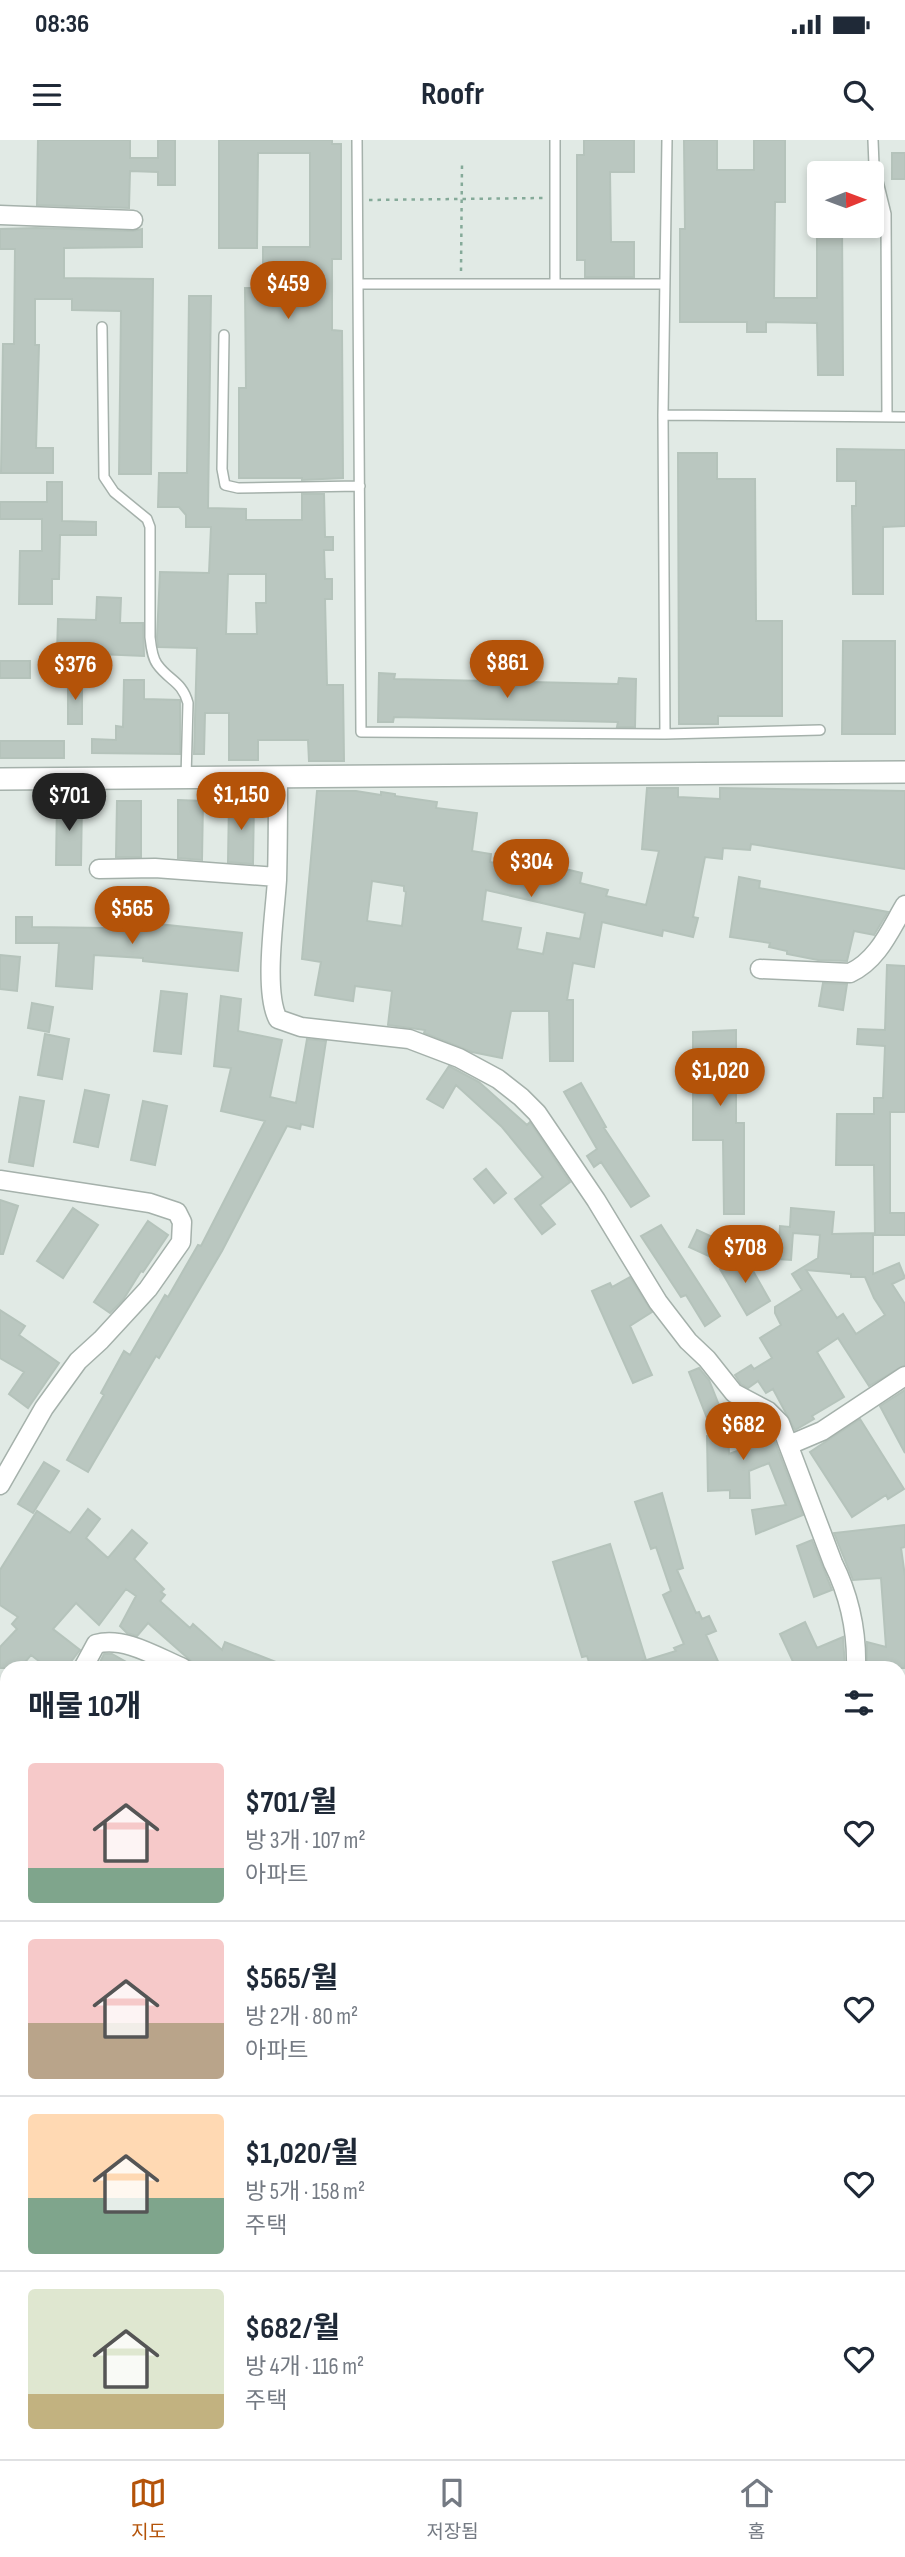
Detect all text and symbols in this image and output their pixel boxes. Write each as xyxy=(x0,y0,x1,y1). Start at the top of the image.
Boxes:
text: 08:36 xyxy=(35,9,89,40)
text: Roofr xyxy=(421,75,484,114)
icon: menu xyxy=(28,76,66,114)
icon: search xyxy=(839,76,877,114)
north arrow xyxy=(807,161,884,238)
map controls xyxy=(807,161,884,238)
pin: $459 xyxy=(247,262,329,321)
text: $459 xyxy=(266,270,310,298)
pin: $861 xyxy=(466,640,548,700)
pin: $376 xyxy=(34,643,116,702)
text: $861 xyxy=(486,649,528,677)
text: $376 xyxy=(54,651,96,679)
pin: $1,150 xyxy=(184,772,298,832)
pin: $701 xyxy=(28,774,110,833)
text: $1,150 xyxy=(213,781,269,809)
text: $701 xyxy=(48,782,90,810)
pin: $304 xyxy=(490,840,572,899)
text: $304 xyxy=(509,848,553,876)
pin: $565 xyxy=(91,886,173,946)
text: $565 xyxy=(111,895,153,923)
pin: $1,020 xyxy=(663,1048,777,1108)
text: $1,020 xyxy=(691,1057,749,1085)
pin: $708 xyxy=(704,1226,786,1285)
text: $708 xyxy=(723,1234,767,1262)
pin: $682 xyxy=(702,1402,784,1462)
text: $682 xyxy=(721,1411,765,1439)
icon: filters xyxy=(840,1684,878,1722)
text: 매물 10개 xyxy=(28,1689,142,1725)
text: $701/월 xyxy=(245,1785,337,1821)
icon: home xyxy=(84,1791,168,1875)
icon: heart xyxy=(840,1814,878,1852)
text: 방 3개 · 107 m² xyxy=(245,1827,366,1855)
text: 아파트 xyxy=(245,1861,308,1889)
text: $565/월 xyxy=(245,1961,338,1997)
icon: home xyxy=(84,1967,168,2051)
icon: heart xyxy=(840,1990,878,2028)
text: 방 2개 · 80 m² xyxy=(245,2003,358,2031)
text: 아파트 xyxy=(245,2037,308,2065)
text: $1,020/월 xyxy=(245,2136,359,2172)
icon: home xyxy=(84,2142,168,2226)
icon: heart xyxy=(840,2165,878,2203)
text: 방 5개 · 158 m² xyxy=(245,2178,365,2206)
text: 주택 xyxy=(245,2212,287,2240)
text: $682/월 xyxy=(245,2311,340,2347)
icon: home xyxy=(84,2317,168,2401)
icon: heart xyxy=(840,2340,878,2378)
text: 방 4개 · 116 m² xyxy=(245,2353,364,2381)
text: 주택 xyxy=(245,2387,287,2415)
tab: 지도 xyxy=(129,2474,167,2544)
tab: 저장됨 xyxy=(426,2474,479,2544)
tab: 홈 xyxy=(738,2474,776,2544)

